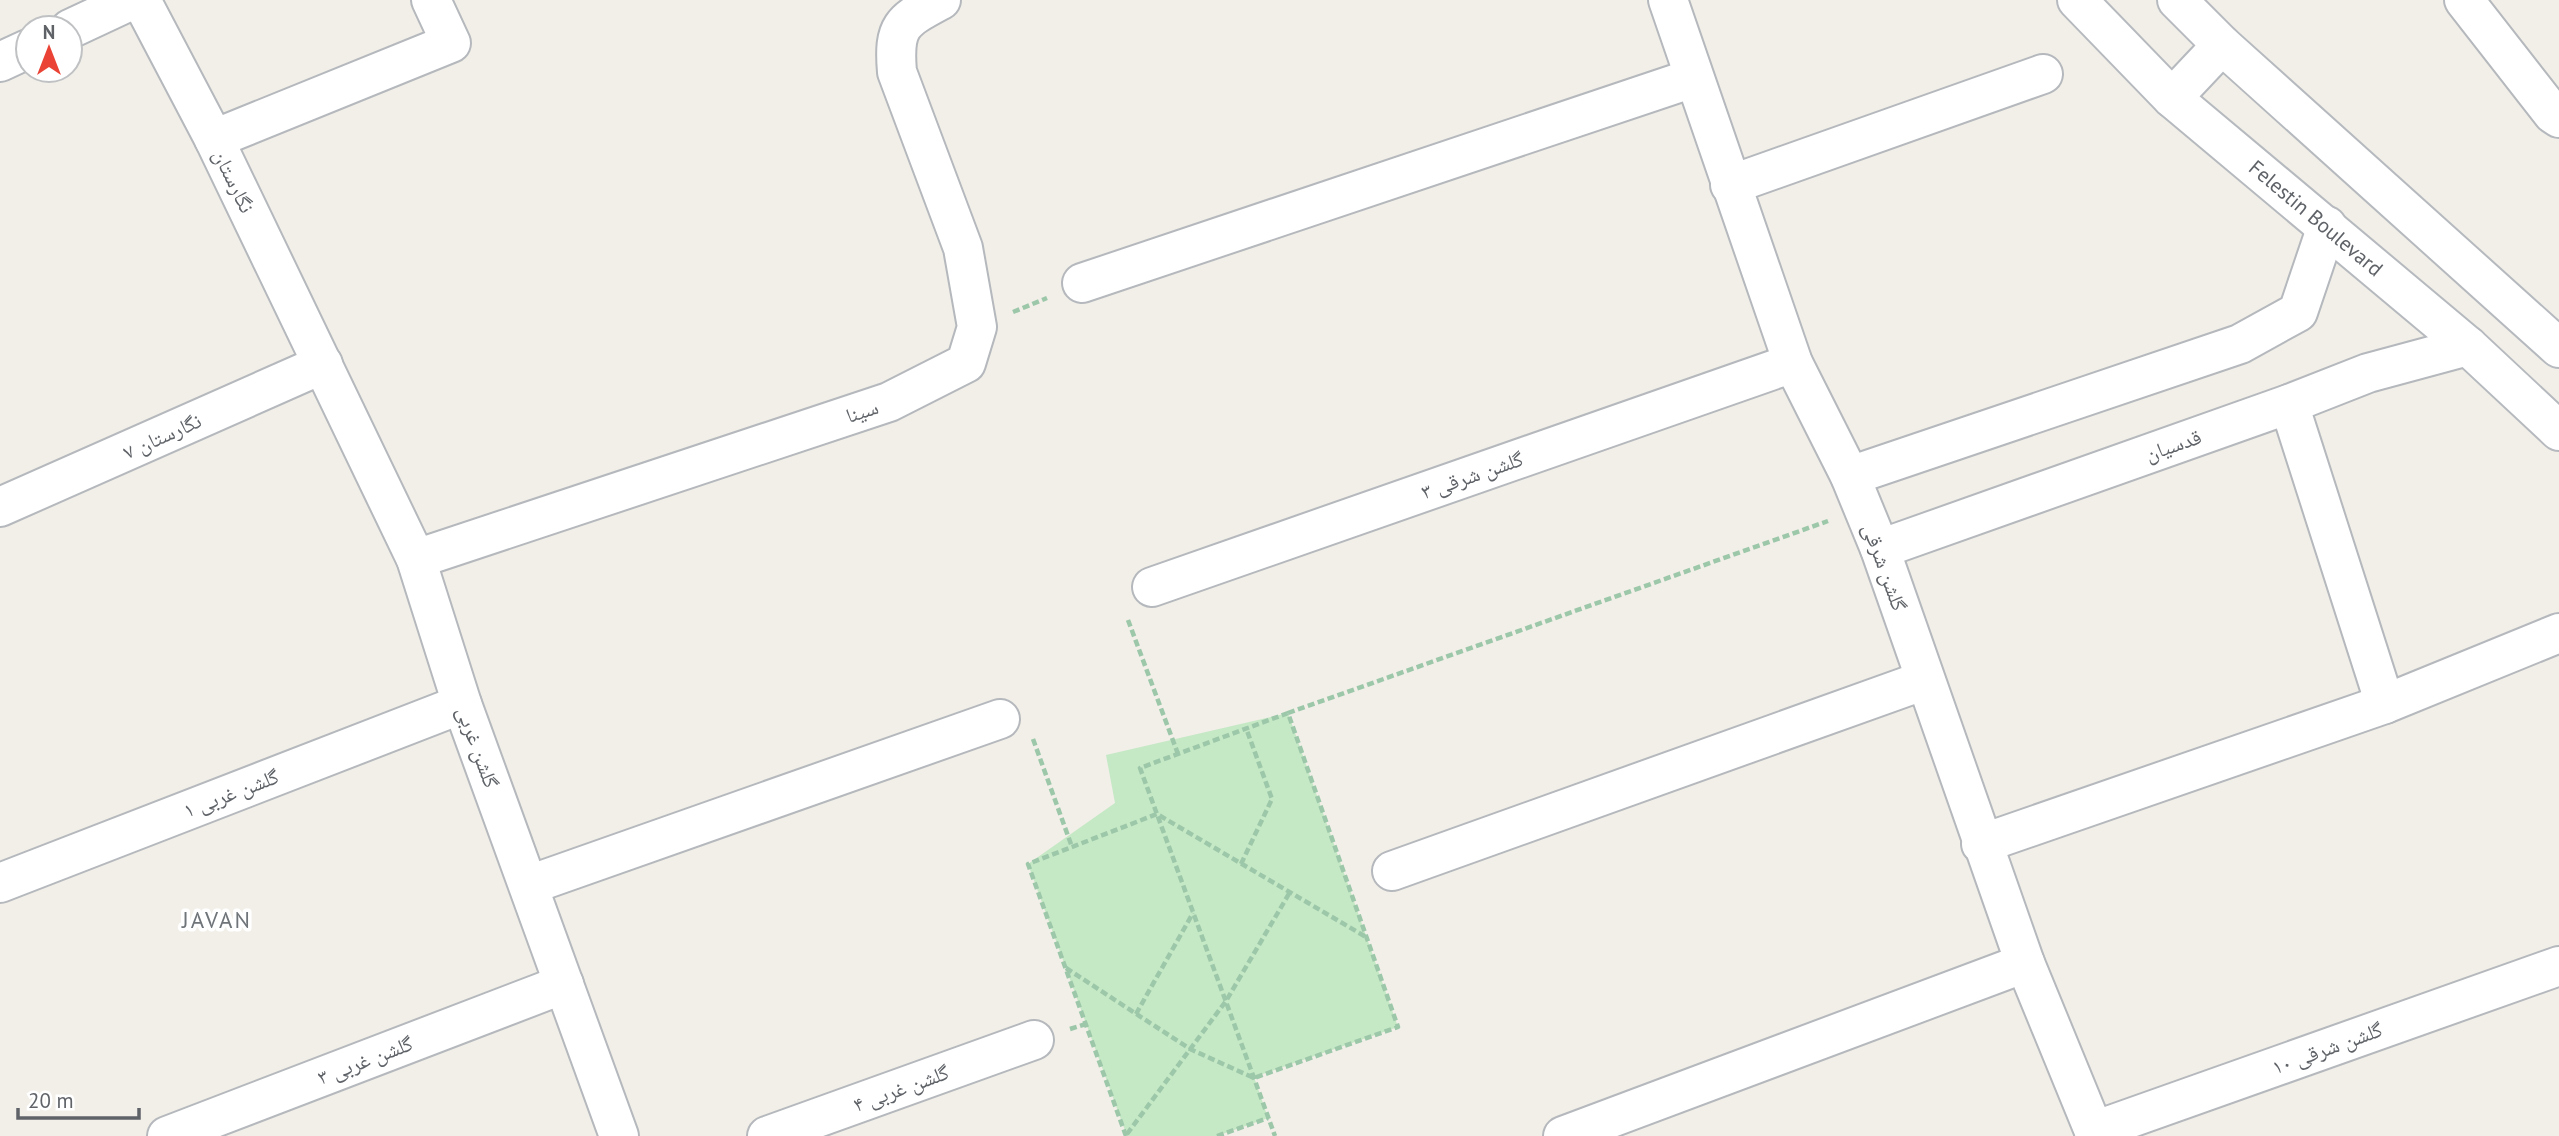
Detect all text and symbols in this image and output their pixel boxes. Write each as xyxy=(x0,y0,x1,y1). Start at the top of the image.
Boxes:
north arrow xyxy=(14,14,84,84)
text: N xyxy=(43,20,55,44)
street label: نگارستان xyxy=(207,145,261,217)
street label: Felestin Boulevard xyxy=(2243,154,2389,282)
street label: سینا xyxy=(842,393,882,429)
street label: نگارستان ۷ xyxy=(119,407,205,465)
street label: قدسیان xyxy=(2141,423,2205,467)
street label: گلشن شرقی ۳ xyxy=(1417,445,1527,505)
street label: گلشن شرقی xyxy=(1857,520,1913,615)
street label: گلشن غربی xyxy=(451,702,505,792)
street label: گلشن غربی ۱ xyxy=(179,762,283,824)
district label: JAVAN xyxy=(181,905,252,934)
street label: گلشن شرقی ۱۰ xyxy=(2268,1015,2386,1080)
street label: گلشن غربی ۳ xyxy=(313,1029,417,1091)
street label: گلشن غربی ۴ xyxy=(849,1058,953,1118)
scale bar xyxy=(18,1076,138,1120)
text: 20 m xyxy=(28,1087,74,1114)

